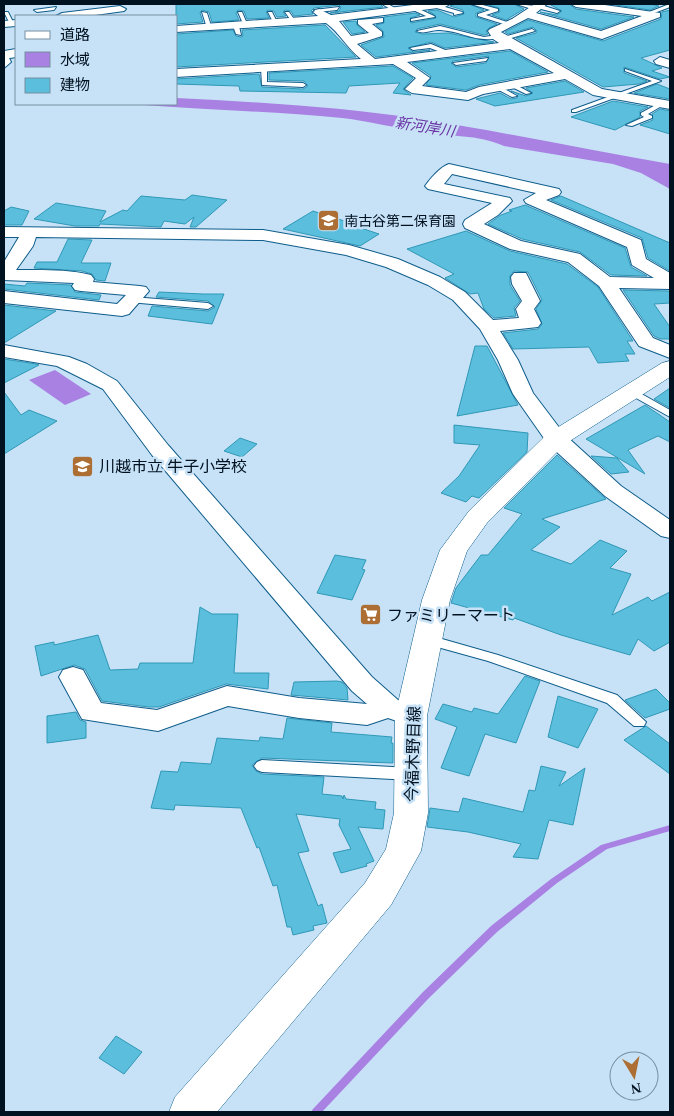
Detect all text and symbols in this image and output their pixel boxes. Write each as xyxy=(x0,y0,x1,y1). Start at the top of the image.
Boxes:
legend xyxy=(15,15,178,105)
text: 道路 xyxy=(60,27,90,43)
text: 水域 xyxy=(60,52,90,68)
text: 建物 xyxy=(60,77,90,93)
water label: 新河岸川 xyxy=(394,114,458,140)
school or university icon: 南古谷第二保育園 xyxy=(316,209,340,233)
place label: 南古谷第二保育園 xyxy=(344,213,456,229)
school or university icon: 川越市立 牛子小学校 xyxy=(71,454,95,478)
place label: 川越市立 牛子小学校 xyxy=(99,458,247,475)
supermarket icon: ファミリーマート xyxy=(359,603,383,627)
place label: ファミリーマート xyxy=(387,607,515,624)
street label: 今福木野目線 xyxy=(403,706,423,802)
north arrow xyxy=(609,1051,659,1101)
text: N xyxy=(630,1080,642,1097)

